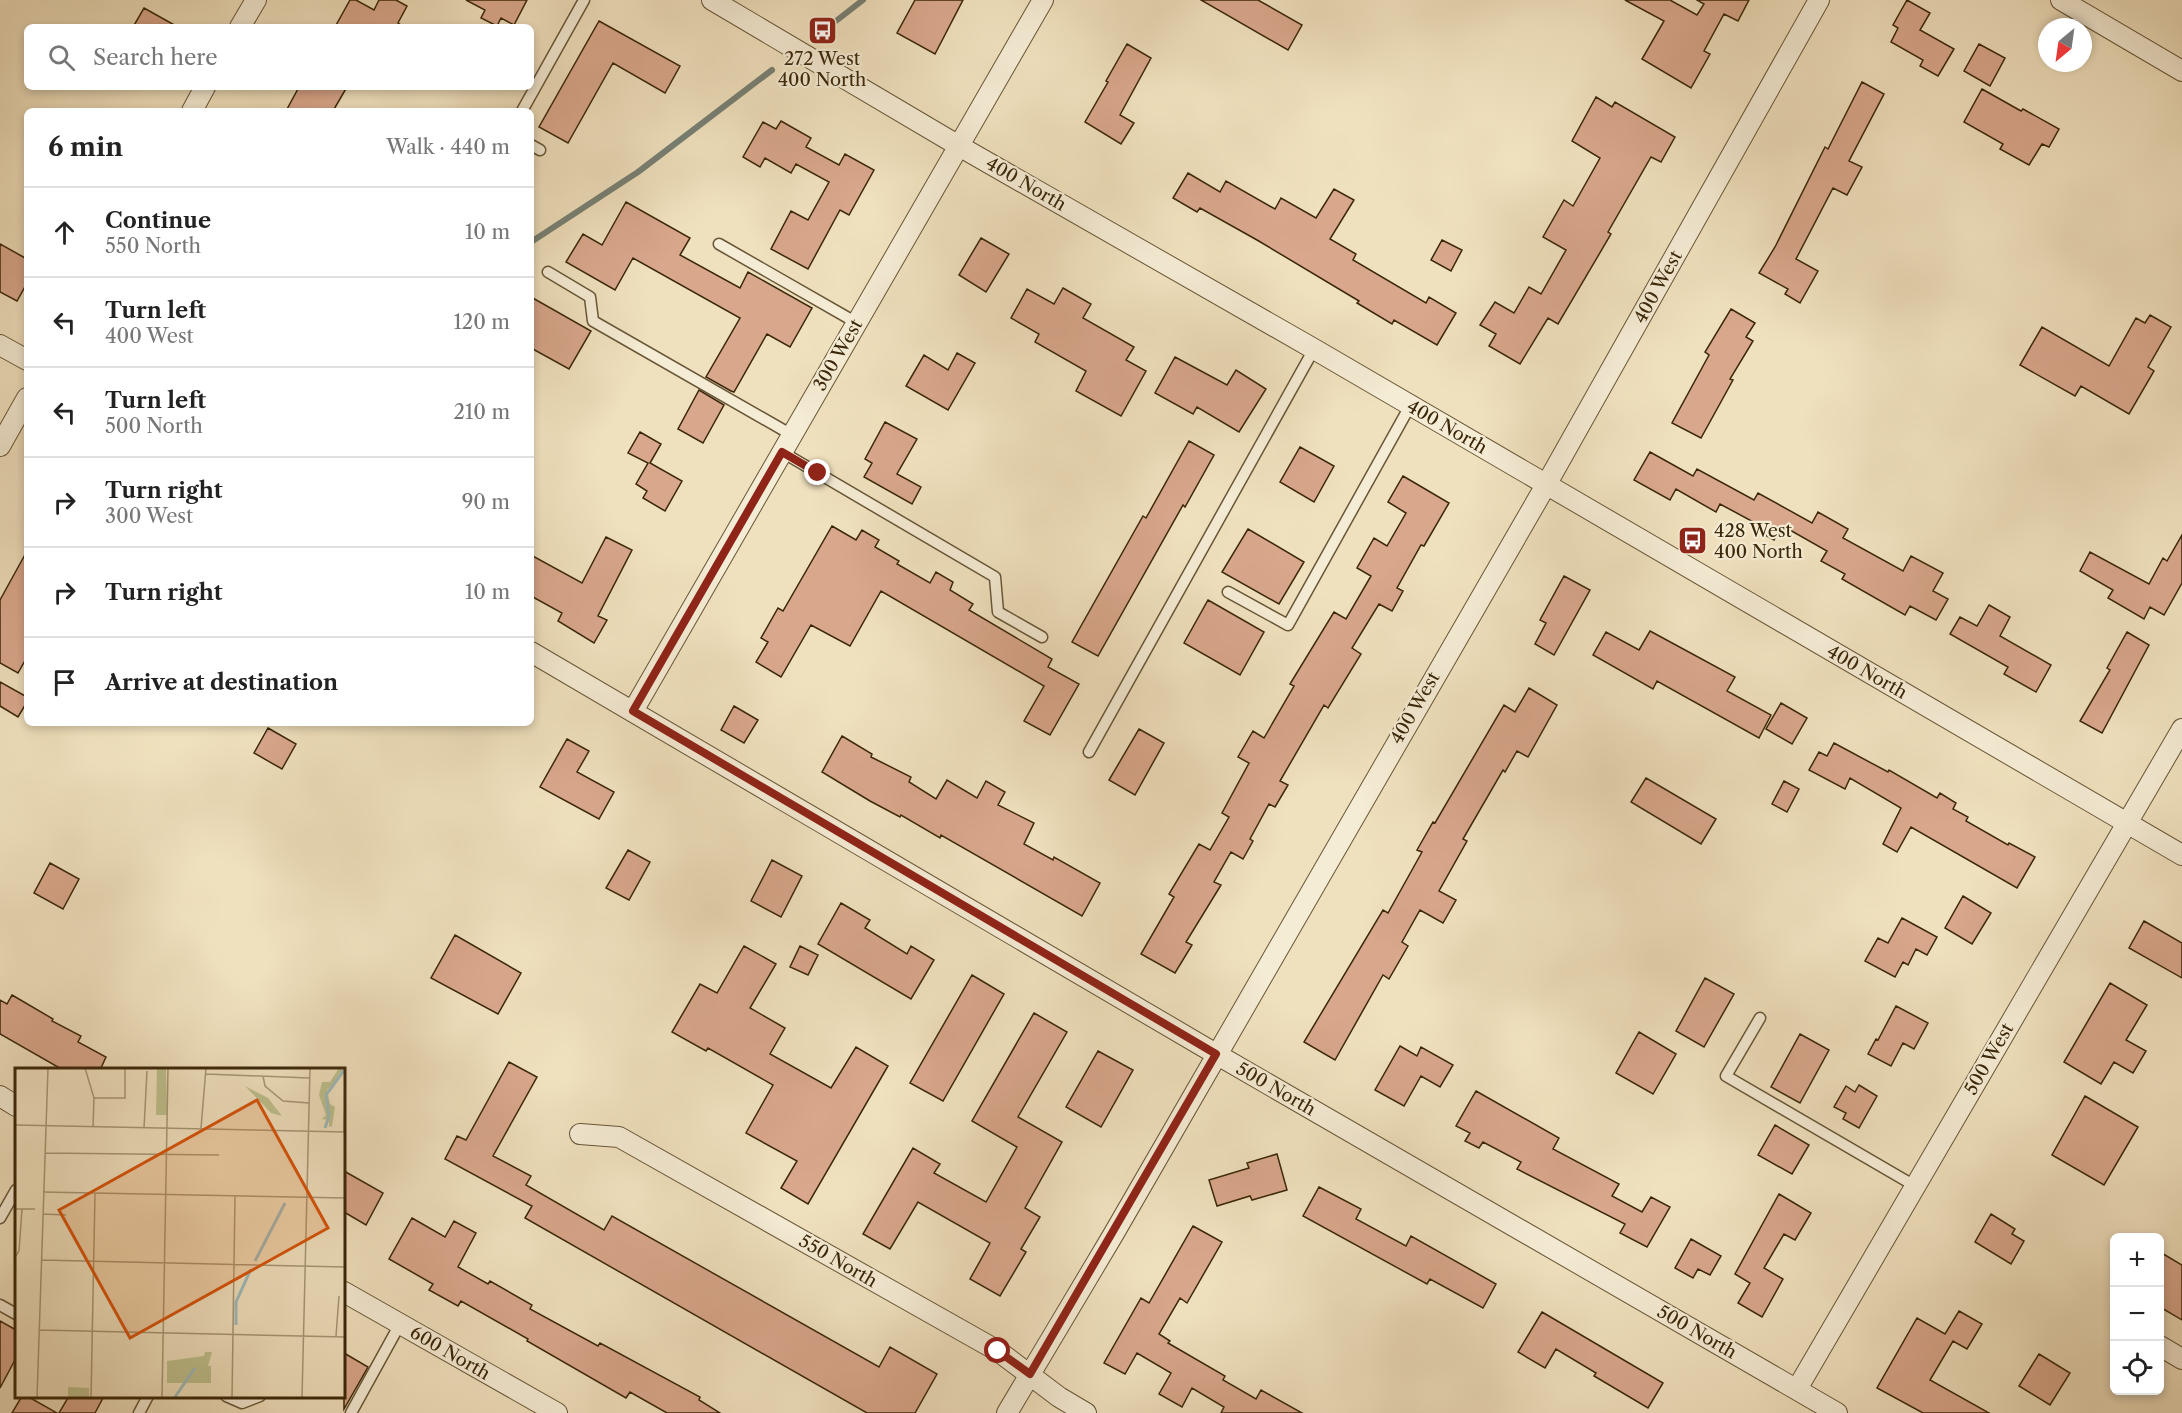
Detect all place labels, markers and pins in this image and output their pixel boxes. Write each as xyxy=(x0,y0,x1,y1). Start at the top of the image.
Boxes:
bus stop icon: 272 West 400 North xyxy=(806,14,838,46)
place label: 272 West 400 North xyxy=(778,48,866,91)
place label: 428 West 400 North xyxy=(1714,520,1803,563)
bus stop icon: 428 West 400 North xyxy=(1677,525,1709,557)

